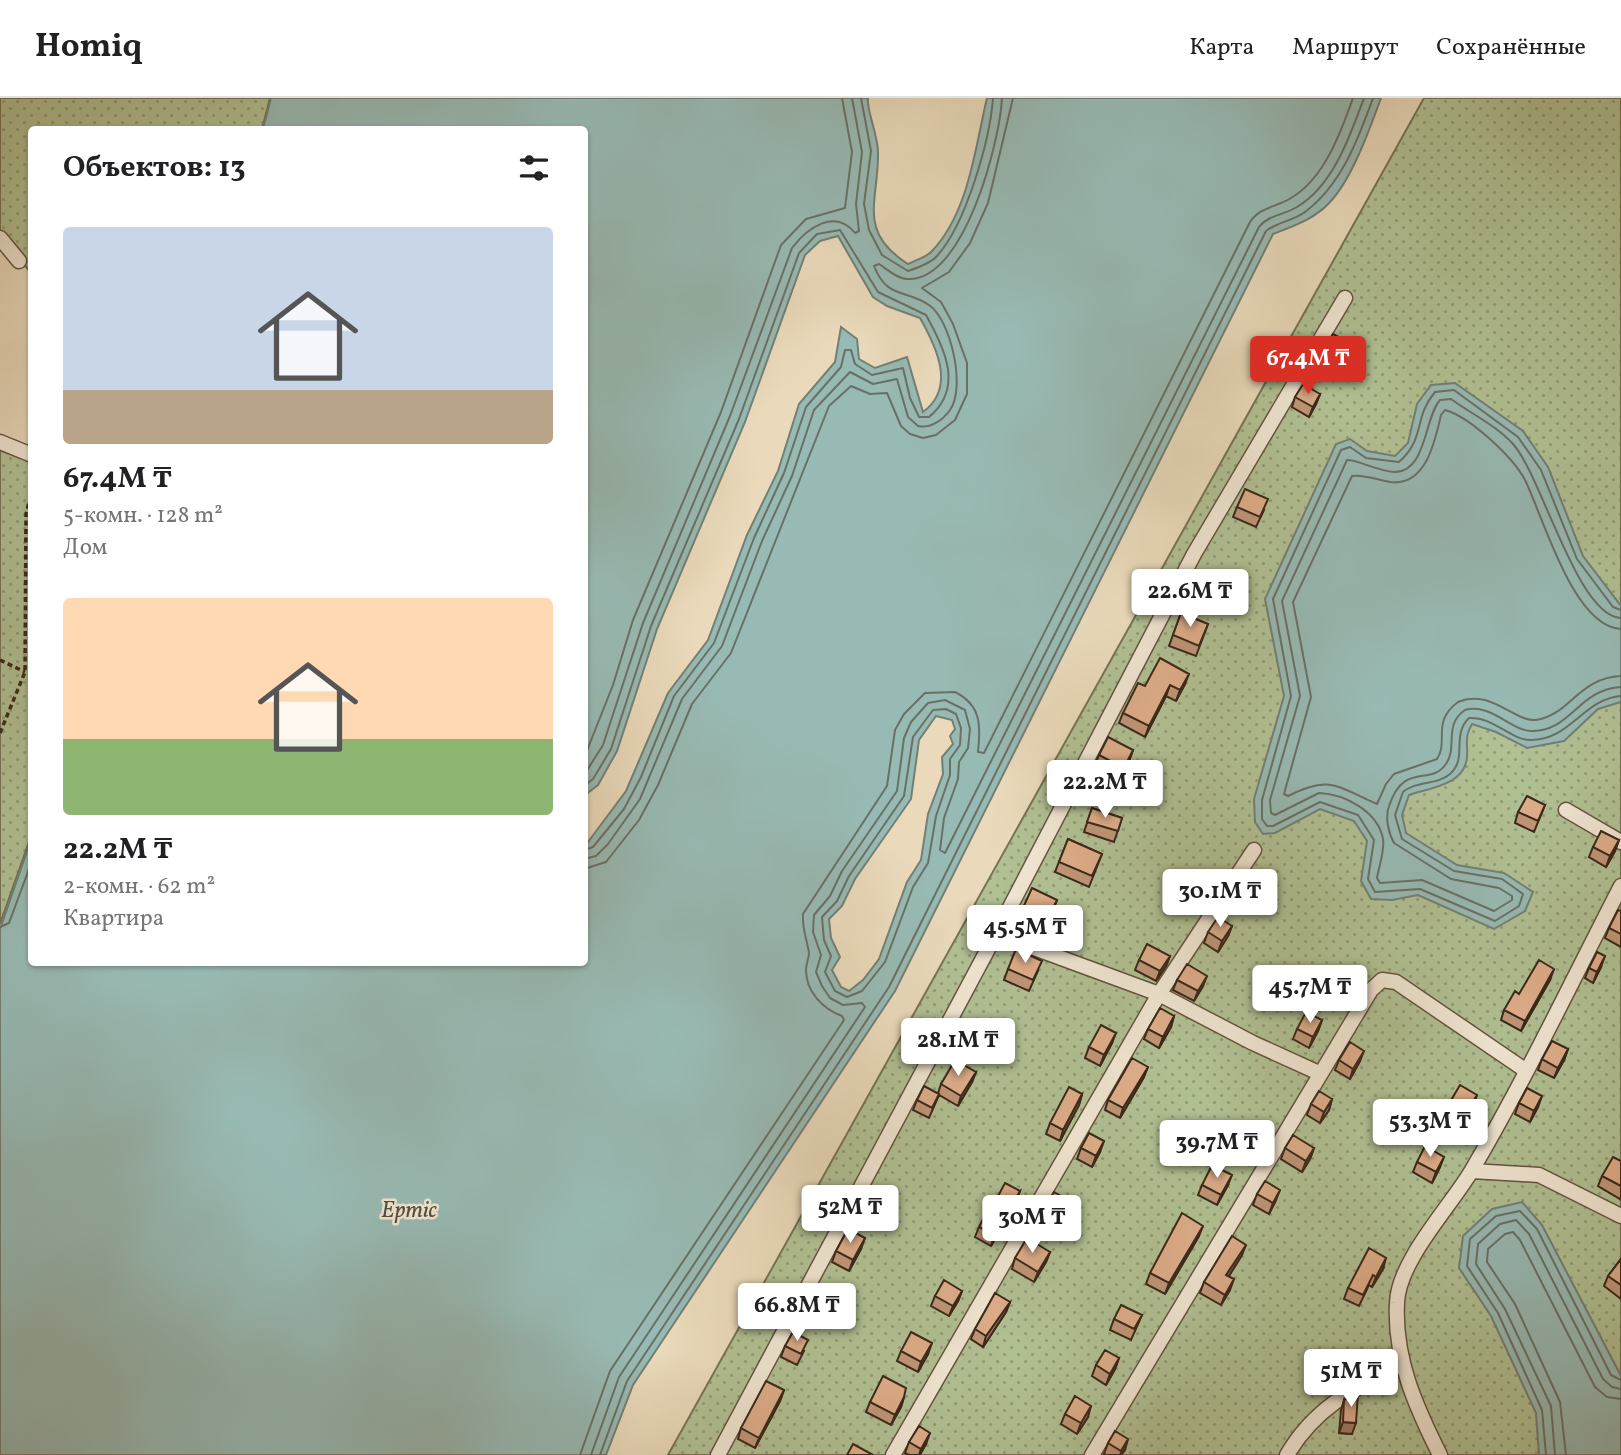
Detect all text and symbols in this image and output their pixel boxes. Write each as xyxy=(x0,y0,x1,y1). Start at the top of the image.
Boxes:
text: Homiq xyxy=(35,25,142,71)
text: Карта xyxy=(1189,31,1254,65)
text: Маршрут xyxy=(1292,31,1398,65)
text: Сохранённые xyxy=(1436,31,1586,65)
text: Объектов: 13 xyxy=(63,147,246,189)
icon: filters xyxy=(515,149,553,187)
icon: home xyxy=(245,273,371,399)
pin: 67.4M ₸ xyxy=(1243,336,1373,396)
text: 67.4M ₸ xyxy=(1266,343,1350,375)
text: 67.4M ₸ xyxy=(63,458,172,500)
text: 5-комн. · 128 m² xyxy=(63,500,223,532)
text: Дом xyxy=(63,532,107,564)
pin: 22.6M ₸ xyxy=(1125,570,1255,629)
text: 22.6M ₸ xyxy=(1148,576,1232,608)
icon: home xyxy=(245,644,371,770)
pin: 22.2M ₸ xyxy=(1040,760,1170,820)
text: 22.2M ₸ xyxy=(1063,767,1147,799)
text: 22.2M ₸ xyxy=(63,829,173,871)
pin: 30.1M ₸ xyxy=(1155,870,1285,929)
text: 2-комн. · 62 m² xyxy=(63,871,215,903)
text: 30.1M ₸ xyxy=(1178,876,1262,908)
text: Квартира xyxy=(63,903,164,935)
pin: 45.5M ₸ xyxy=(960,906,1090,965)
text: 45.5M ₸ xyxy=(983,912,1067,944)
pin: 45.7M ₸ xyxy=(1245,965,1375,1025)
text: 45.7M ₸ xyxy=(1268,972,1352,1004)
pin: 28.1M ₸ xyxy=(893,1018,1023,1078)
text: 28.1M ₸ xyxy=(917,1025,999,1057)
pin: 53.3M ₸ xyxy=(1365,1100,1495,1159)
text: 53.3M ₸ xyxy=(1389,1106,1471,1138)
pin: 39.7M ₸ xyxy=(1152,1121,1282,1180)
text: 39.7M ₸ xyxy=(1176,1127,1258,1159)
pin: 52M ₸ xyxy=(801,1186,899,1245)
text: 52M ₸ xyxy=(818,1192,882,1224)
water label: Ертіс xyxy=(381,1195,438,1227)
pin: 30M ₸ xyxy=(983,1196,1081,1255)
text: 30M ₸ xyxy=(998,1202,1066,1234)
pin: 66.8M ₸ xyxy=(732,1284,862,1343)
text: 66.8M ₸ xyxy=(754,1290,840,1322)
pin: 51M ₸ xyxy=(1302,1350,1400,1409)
text: 51M ₸ xyxy=(1320,1356,1382,1388)

